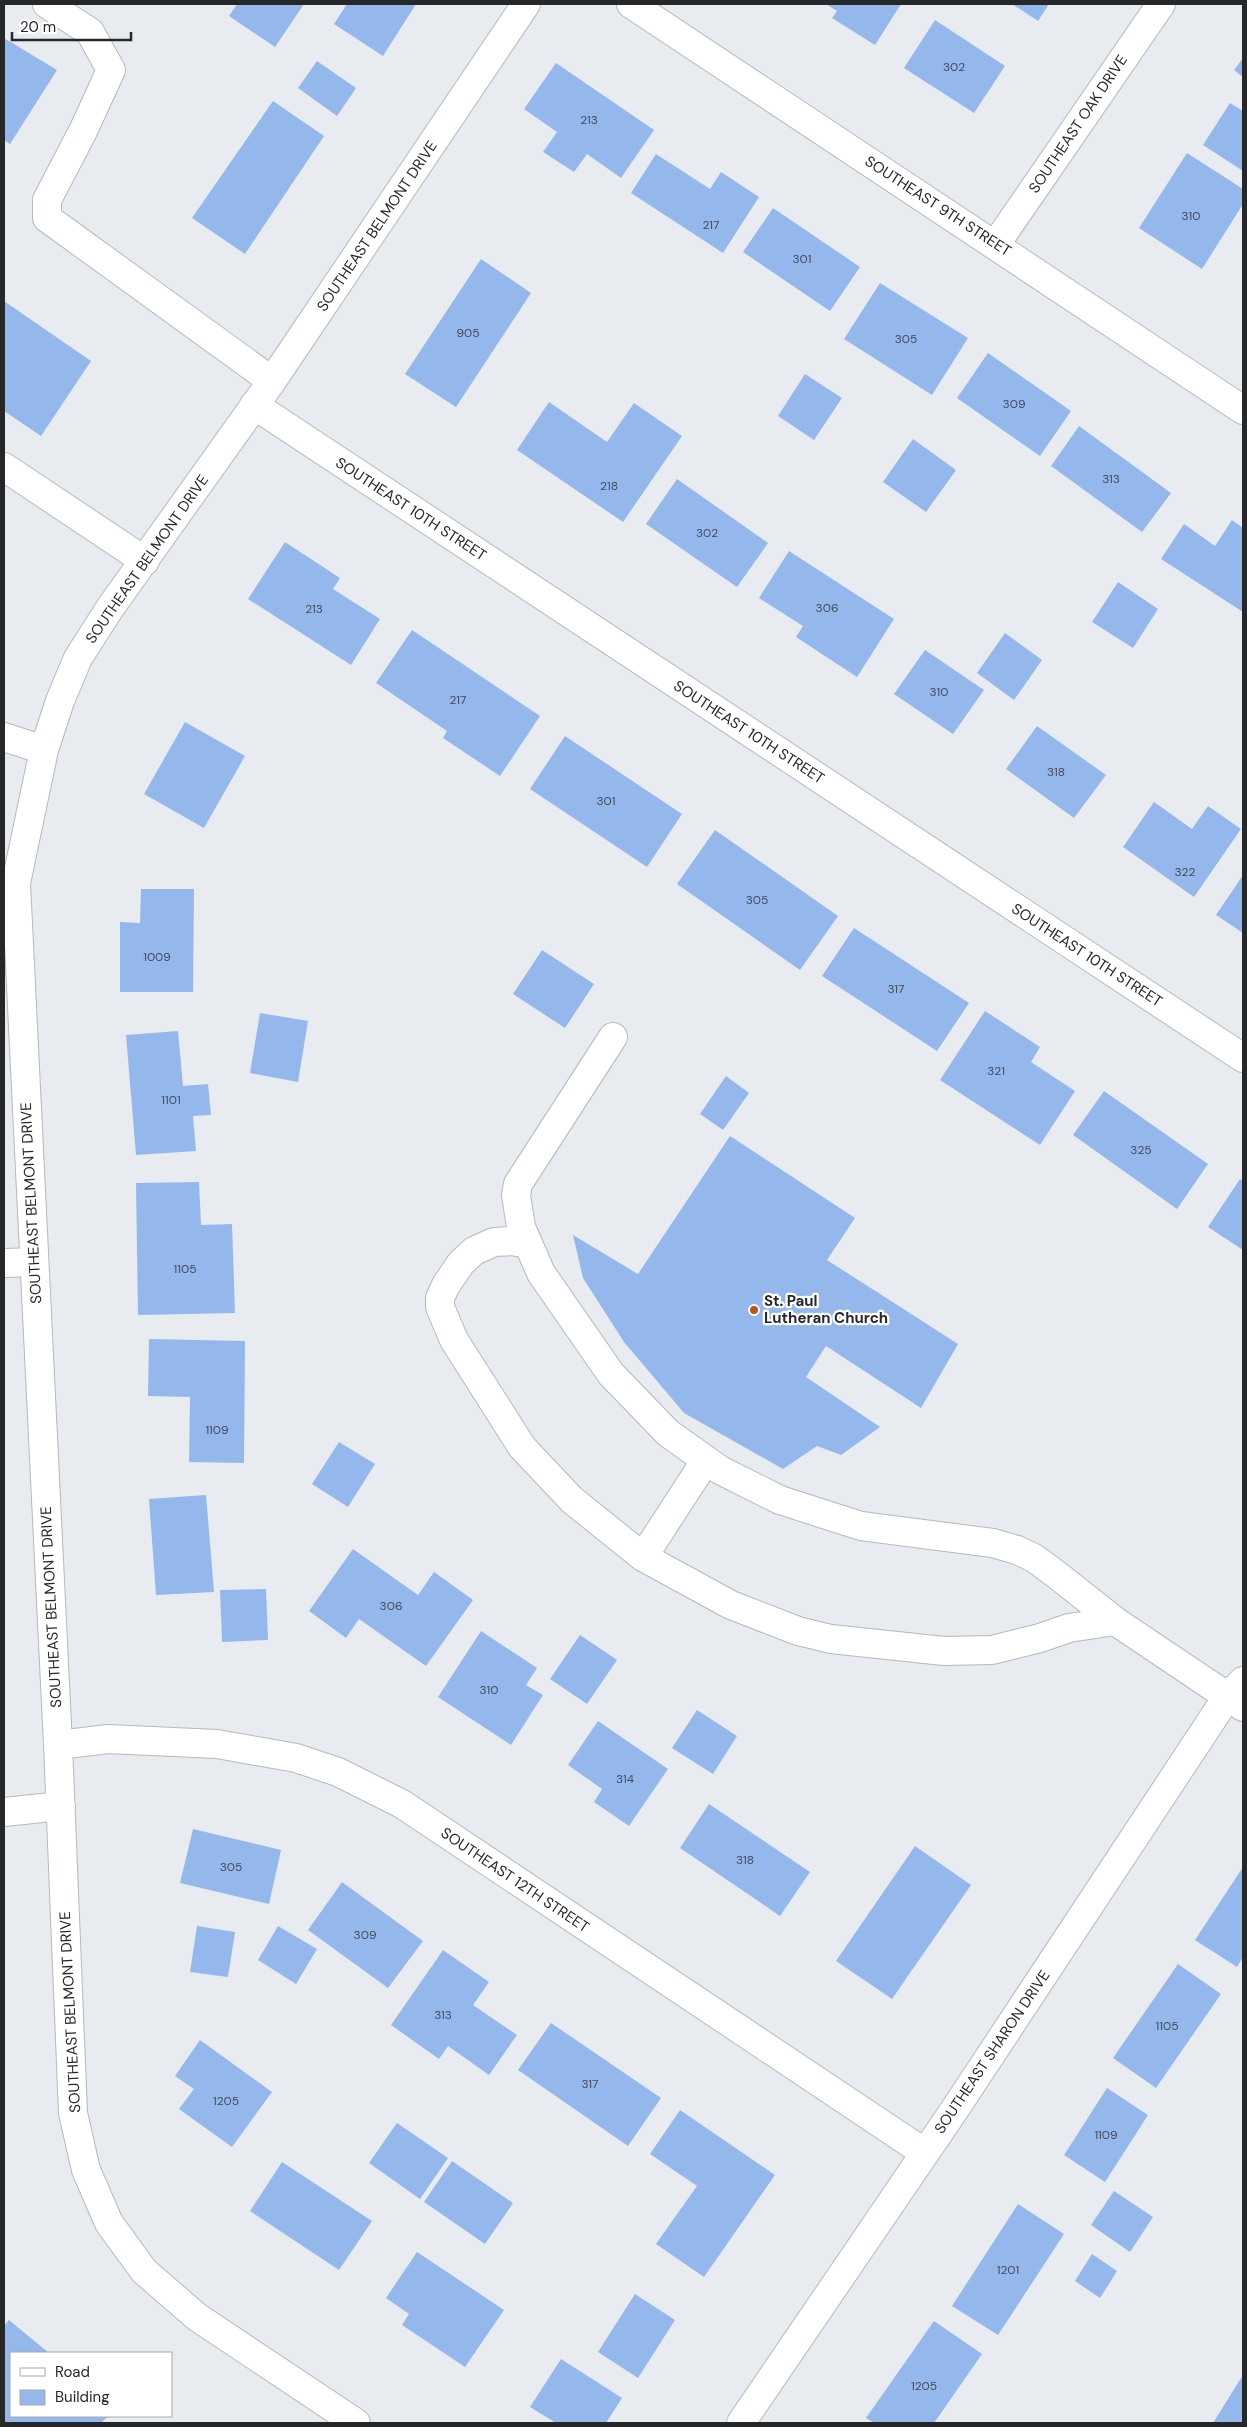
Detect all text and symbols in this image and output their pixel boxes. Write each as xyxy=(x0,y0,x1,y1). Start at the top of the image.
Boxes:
scale bar xyxy=(12,10,131,42)
text: 20 m xyxy=(20,17,56,37)
street label: SOUTHEAST OAK DRIVE xyxy=(1024,51,1132,197)
house number: 302 xyxy=(943,59,965,75)
house number: 213 xyxy=(580,112,598,128)
street label: SOUTHEAST BELMONT DRIVE xyxy=(312,137,442,315)
street label: SOUTHEAST 9TH STREET xyxy=(861,151,1015,261)
house number: 310 xyxy=(1182,208,1200,224)
house number: 217 xyxy=(702,217,720,233)
house number: 301 xyxy=(792,251,812,267)
house number: 905 xyxy=(456,325,480,341)
house number: 305 xyxy=(895,331,917,347)
house number: 309 xyxy=(1003,396,1025,412)
street label: SOUTHEAST 10TH STREET xyxy=(332,453,490,565)
street label: SOUTHEAST BELMONT DRIVE xyxy=(81,471,213,647)
house number: 313 xyxy=(1102,471,1120,487)
house number: 218 xyxy=(600,478,618,494)
house number: 302 xyxy=(696,525,718,541)
house number: 306 xyxy=(816,600,838,616)
house number: 213 xyxy=(305,601,323,617)
street label: SOUTHEAST 10TH STREET xyxy=(670,676,828,788)
house number: 310 xyxy=(930,684,948,700)
house number: 217 xyxy=(449,692,467,708)
house number: 318 xyxy=(1047,764,1065,780)
house number: 301 xyxy=(596,793,616,809)
house number: 322 xyxy=(1175,864,1196,880)
house number: 305 xyxy=(746,892,768,908)
street label: SOUTHEAST 10TH STREET xyxy=(1008,899,1166,1011)
house number: 1009 xyxy=(143,949,171,965)
house number: 317 xyxy=(887,981,905,997)
house number: 321 xyxy=(987,1063,1005,1079)
house number: 1101 xyxy=(161,1092,181,1108)
street label: SOUTHEAST BELMONT DRIVE xyxy=(16,1102,46,1304)
house number: 325 xyxy=(1130,1142,1152,1158)
house number: 1105 xyxy=(173,1261,197,1277)
place label: St. Paul Lutheran Church xyxy=(764,1291,888,1328)
marker: St. Paul Lutheran Church xyxy=(748,1304,760,1316)
house number: 1109 xyxy=(205,1422,229,1438)
street label: SOUTHEAST BELMONT DRIVE xyxy=(36,1506,66,1708)
house number: 306 xyxy=(380,1598,402,1614)
house number: 310 xyxy=(480,1682,498,1698)
house number: 314 xyxy=(616,1771,634,1787)
street label: SOUTHEAST 12TH STREET xyxy=(437,1823,593,1937)
house number: 318 xyxy=(736,1852,754,1868)
house number: 305 xyxy=(220,1859,242,1875)
street label: SOUTHEAST BELMONT DRIVE xyxy=(55,1911,85,2113)
house number: 309 xyxy=(354,1927,376,1943)
street label: SOUTHEAST SHARON DRIVE xyxy=(930,1966,1054,2138)
house number: 313 xyxy=(434,2007,452,2023)
house number: 1105 xyxy=(1155,2018,1179,2034)
house number: 317 xyxy=(581,2076,599,2092)
house number: 1205 xyxy=(213,2093,239,2109)
house number: 1109 xyxy=(1094,2127,1118,2143)
house number: 1201 xyxy=(997,2262,1019,2278)
legend xyxy=(10,2352,172,2417)
text: Road xyxy=(55,2362,90,2382)
house number: 1205 xyxy=(911,2378,937,2394)
text: Building xyxy=(55,2387,110,2407)

